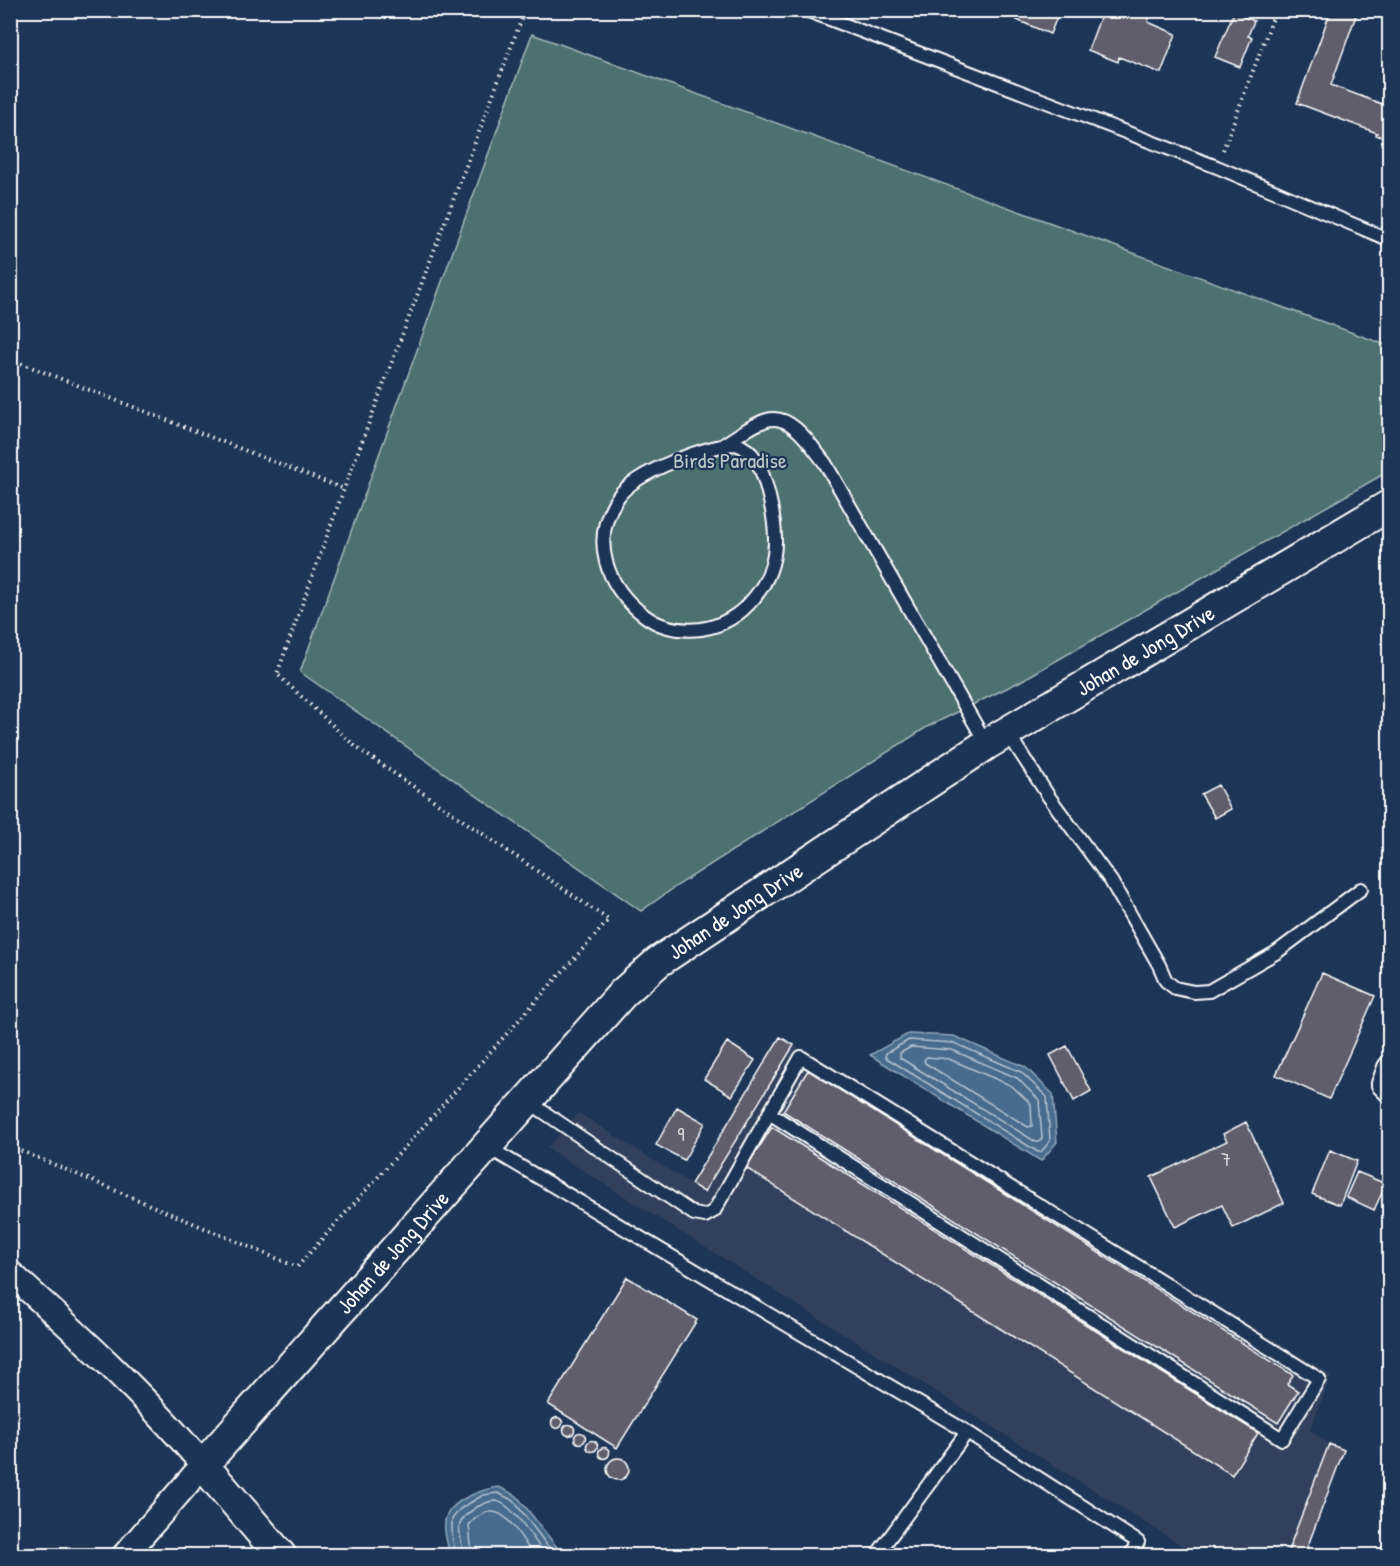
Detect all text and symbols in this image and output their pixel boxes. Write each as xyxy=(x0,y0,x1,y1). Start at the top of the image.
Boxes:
park label: Birds Paradise xyxy=(673,445,787,475)
street label: Johan de Jong Drive xyxy=(1071,597,1220,703)
street label: Johan de Jong Drive xyxy=(662,855,809,966)
house number: 9 xyxy=(677,1120,685,1147)
house number: 7 xyxy=(1221,1145,1231,1172)
street label: Johan de Jong Drive xyxy=(330,1184,456,1320)

